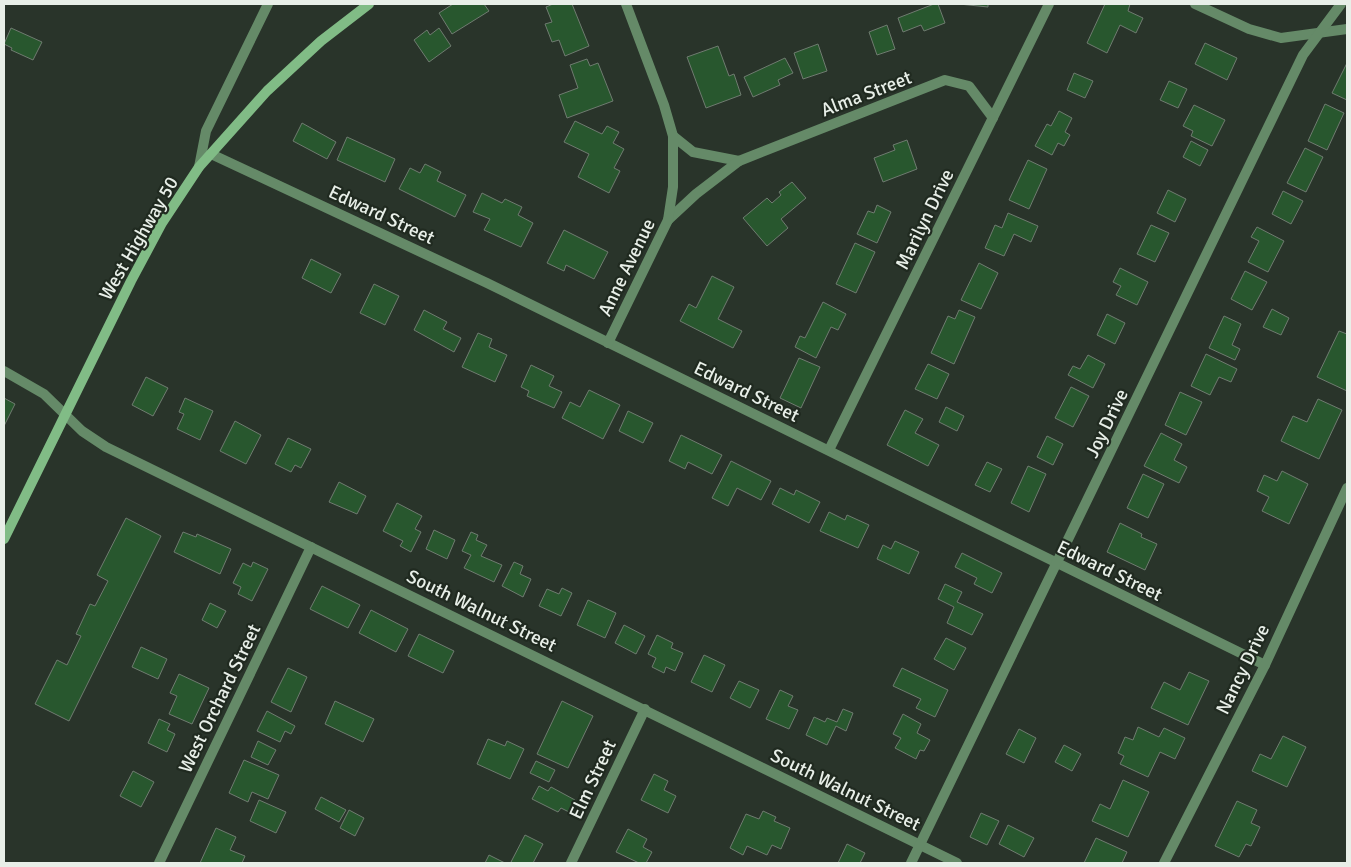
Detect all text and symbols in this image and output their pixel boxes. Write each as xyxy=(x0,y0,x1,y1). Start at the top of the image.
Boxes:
street label: Alma Street xyxy=(817,65,916,122)
street label: Marilyn Drive xyxy=(890,165,960,274)
street label: West Highway 50 xyxy=(94,172,184,305)
street label: Edward Street xyxy=(325,180,439,250)
street label: Anne Avenue xyxy=(593,215,661,320)
street label: Edward Street xyxy=(690,356,804,428)
street label: Joy Drive xyxy=(1080,385,1134,462)
street label: Edward Street xyxy=(1053,535,1167,607)
street label: South Walnut Street xyxy=(403,564,561,658)
street label: West Orchard Street xyxy=(173,620,266,777)
street label: Nancy Drive xyxy=(1211,620,1275,718)
street label: Elm Street xyxy=(564,735,622,823)
street label: South Walnut Street xyxy=(767,743,925,837)

